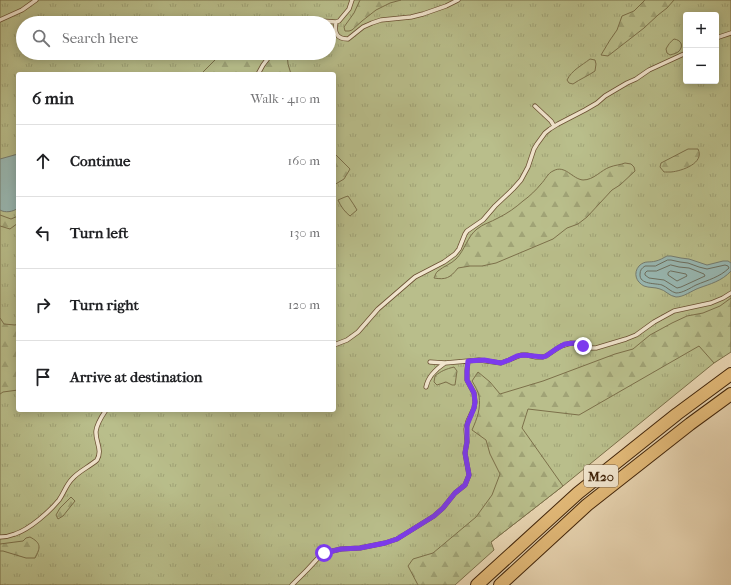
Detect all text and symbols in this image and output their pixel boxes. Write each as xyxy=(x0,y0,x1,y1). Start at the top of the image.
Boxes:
map controls xyxy=(683,12,719,84)
button: + xyxy=(683,12,719,48)
search box xyxy=(16,16,336,60)
icon: search xyxy=(30,27,52,49)
text: Search here xyxy=(62,29,138,47)
button: − xyxy=(683,48,719,84)
text: 6 min xyxy=(32,88,74,108)
text: Walk · 410 m xyxy=(251,91,320,106)
icon: ahead xyxy=(32,150,54,172)
text: Continue xyxy=(70,152,130,170)
text: 160 m xyxy=(288,153,320,168)
icon: left xyxy=(32,222,54,244)
text: Turn left xyxy=(70,224,128,242)
text: 130 m xyxy=(289,225,320,240)
icon: right xyxy=(32,294,54,316)
text: Turn right xyxy=(70,296,139,314)
text: 120 m xyxy=(288,297,320,312)
route end xyxy=(574,337,592,355)
icon: arrive xyxy=(32,366,54,388)
text: Arrive at destination xyxy=(70,368,202,386)
road number: M20 xyxy=(584,465,618,487)
route start xyxy=(315,544,333,562)

